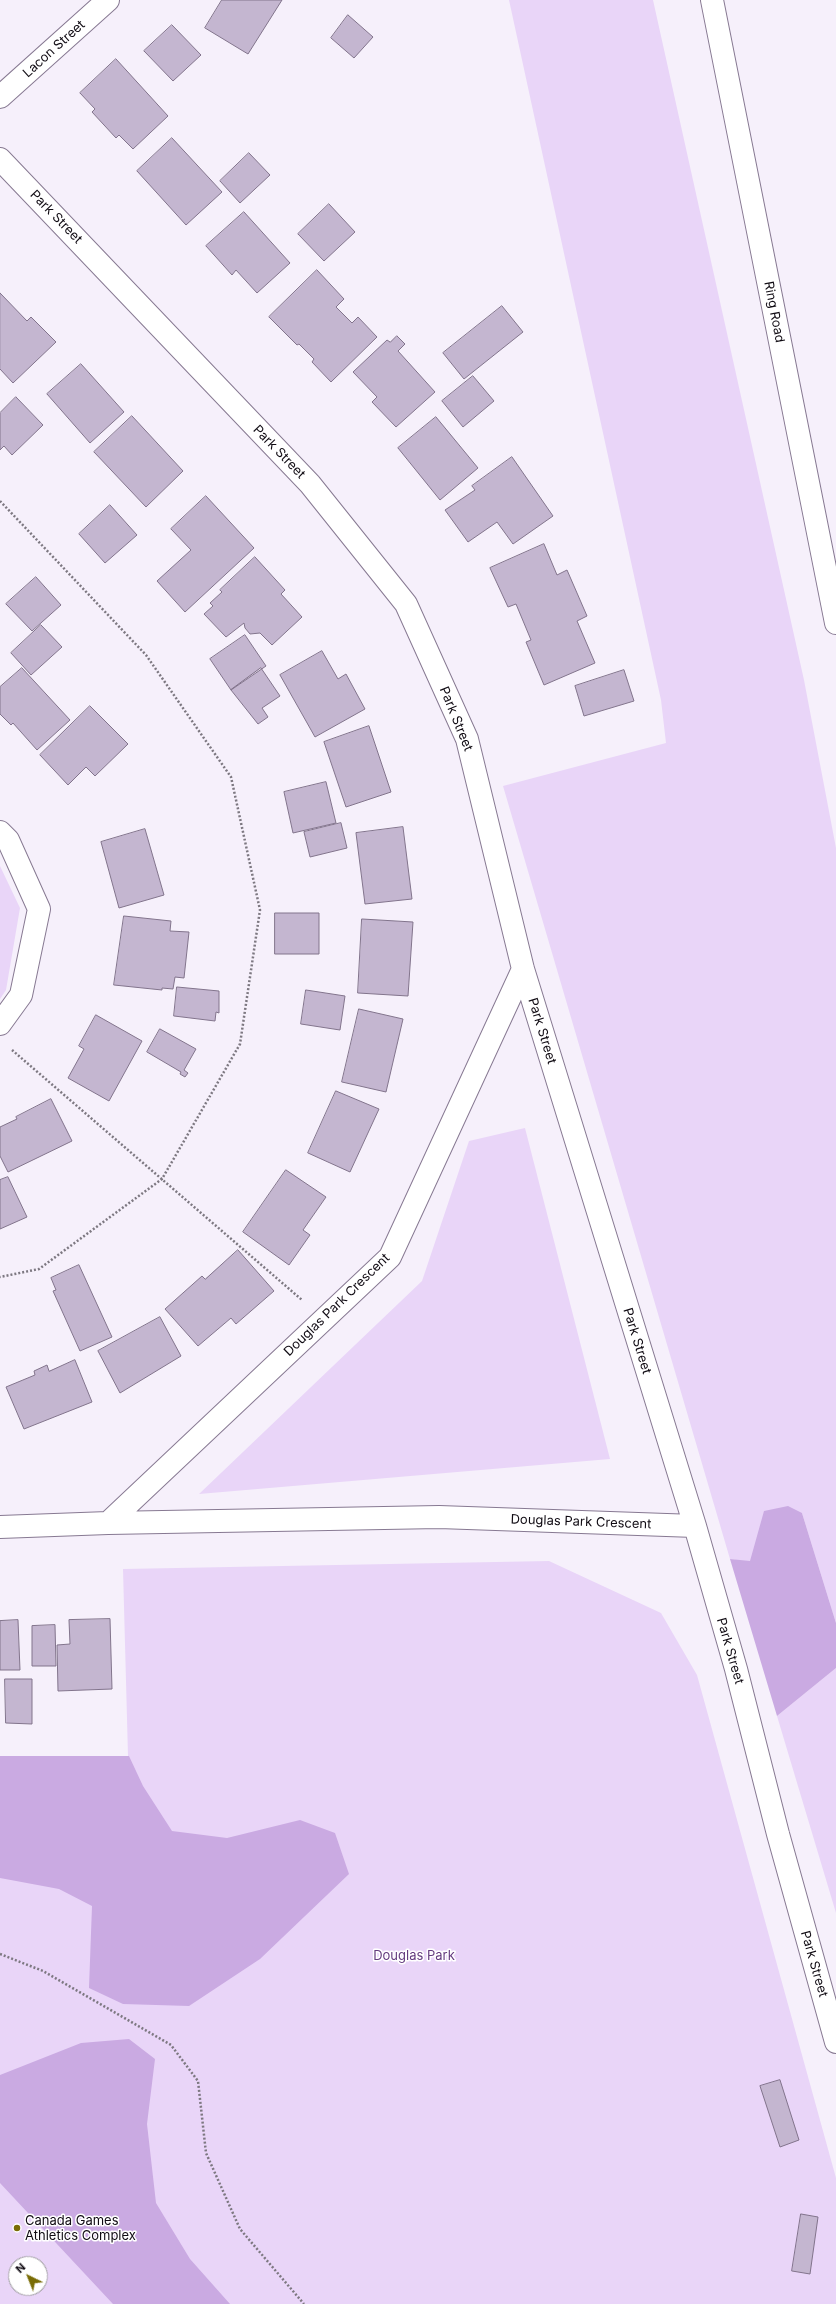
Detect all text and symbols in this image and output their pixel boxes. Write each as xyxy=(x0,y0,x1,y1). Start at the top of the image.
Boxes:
street label: Lacon Street xyxy=(20,17,88,81)
street label: Park Street xyxy=(27,187,85,247)
street label: Ring Road xyxy=(760,280,788,344)
street label: Park Street xyxy=(250,422,308,482)
street label: Park Street xyxy=(436,684,476,754)
street label: Park Street xyxy=(525,996,559,1066)
street label: Douglas Park Crescent xyxy=(281,1250,393,1360)
street label: Park Street xyxy=(620,1306,654,1376)
street label: Douglas Park Crescent xyxy=(510,1512,652,1532)
street label: Park Street xyxy=(713,1616,747,1686)
street label: Park Street xyxy=(797,1929,831,1999)
park label: Douglas Park xyxy=(373,1948,455,1964)
place label: Canada Games Athletics Complex xyxy=(25,2213,136,2244)
marker: Canada Games Athletics Complex xyxy=(12,2223,22,2233)
north arrow xyxy=(8,2256,48,2296)
text: N xyxy=(13,2260,28,2276)

